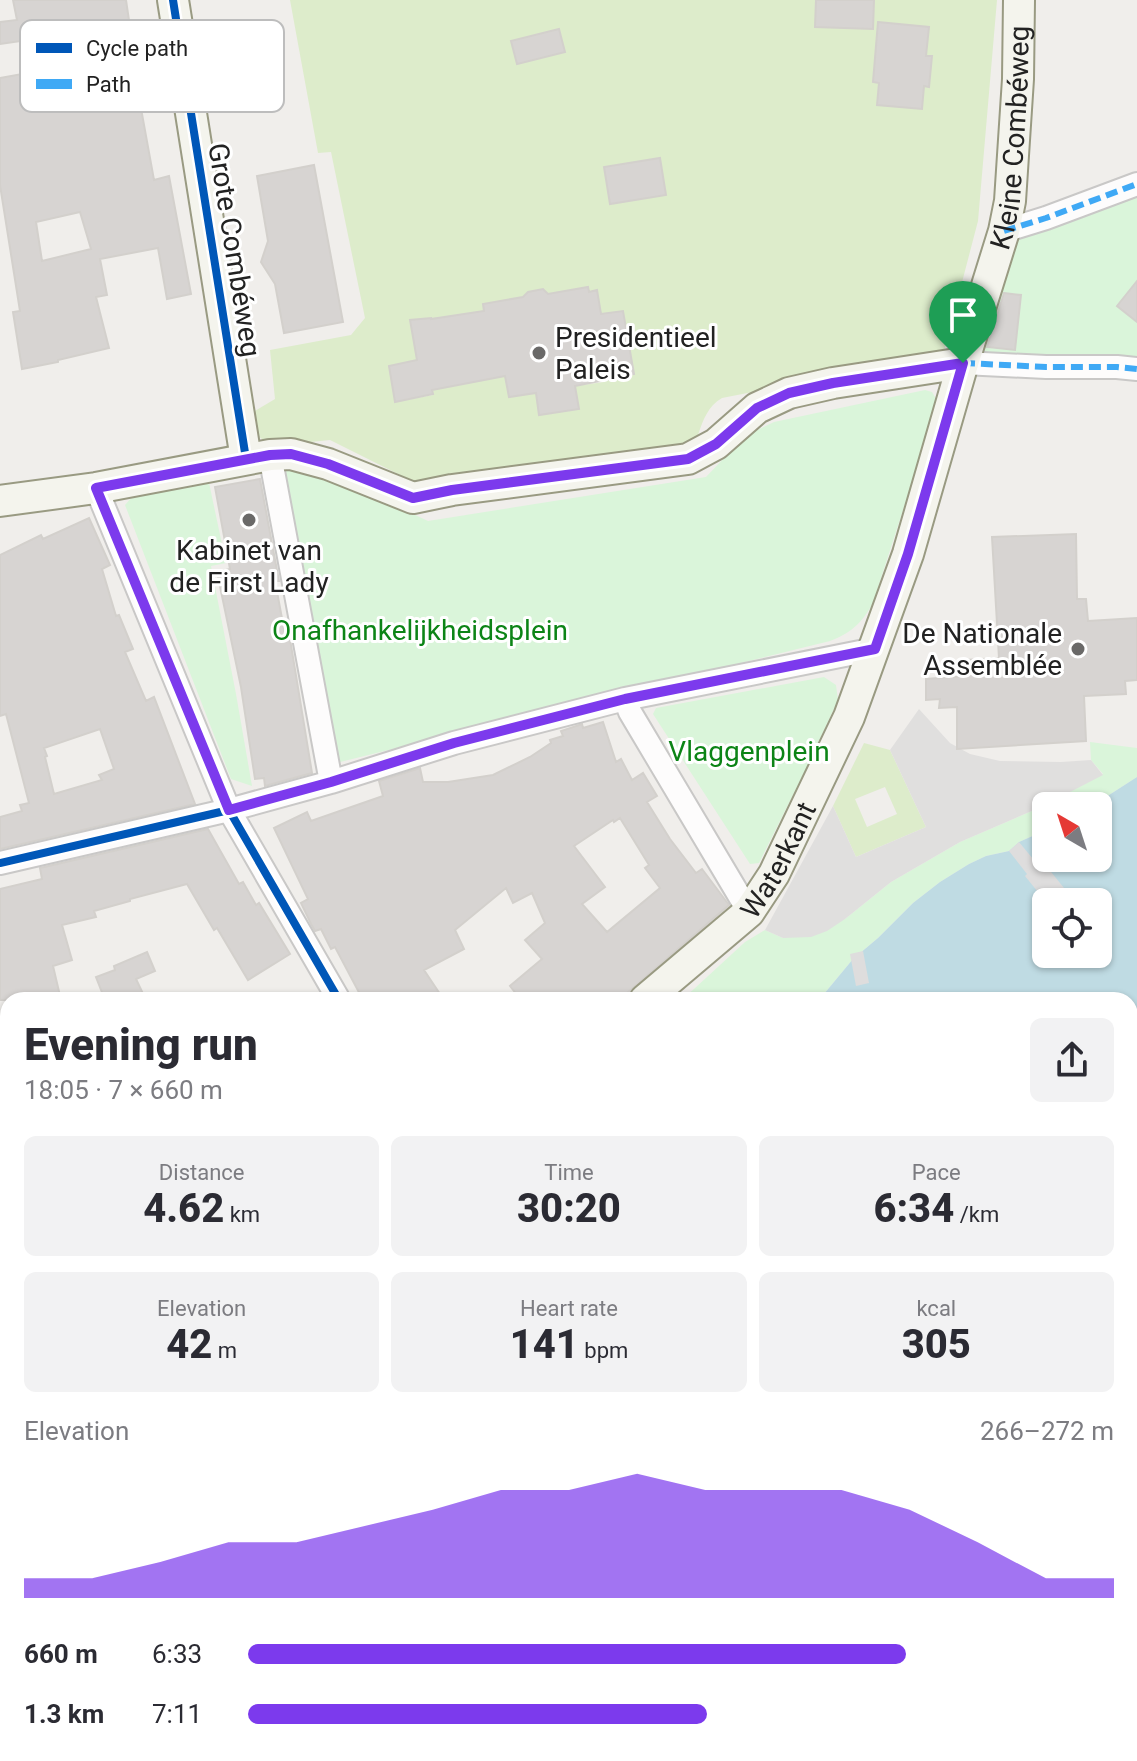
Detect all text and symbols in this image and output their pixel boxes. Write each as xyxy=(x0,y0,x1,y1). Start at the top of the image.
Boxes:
legend xyxy=(20,20,284,112)
street label: Kleine Combéweg xyxy=(983,26,1036,253)
text: Cycle path xyxy=(86,36,188,61)
text: Path xyxy=(86,72,131,97)
street label: Grote Combéweg xyxy=(201,141,268,359)
pin xyxy=(929,281,997,363)
icon: arrive xyxy=(941,293,985,337)
place label: Presidentieel Paleis xyxy=(555,321,717,386)
marker: Presidentieel Paleis xyxy=(530,344,548,362)
marker: Kabinet van de First Lady xyxy=(240,511,258,529)
place label: Kabinet van de First Lady xyxy=(169,534,329,599)
park label: Onafhankelijkheidsplein xyxy=(272,614,568,647)
place label: De Nationale Assemblée xyxy=(902,617,1062,682)
marker: De Nationale Assemblée xyxy=(1069,640,1087,658)
park label: Vlaggenplein xyxy=(668,735,830,768)
north arrow xyxy=(1032,792,1112,872)
map controls xyxy=(1032,792,1112,968)
street label: Waterkant xyxy=(734,797,823,925)
button: locate xyxy=(1032,888,1112,968)
button: share xyxy=(1030,1018,1114,1102)
text: Evening run xyxy=(24,1019,258,1071)
text: 18:05 · 7 × 660 m xyxy=(24,1075,223,1105)
text: Distance xyxy=(159,1160,244,1185)
text: Time xyxy=(544,1160,594,1185)
text: Pace xyxy=(912,1160,961,1185)
text: 4.62 xyxy=(143,1185,224,1232)
text: 30:20 xyxy=(517,1185,621,1232)
text: 6:34 xyxy=(873,1185,954,1232)
text: km xyxy=(224,1202,260,1227)
text: /km xyxy=(954,1202,999,1227)
text: Elevation xyxy=(157,1296,246,1321)
text: Heart rate xyxy=(520,1296,618,1321)
text: kcal xyxy=(916,1296,956,1321)
text: 42 xyxy=(166,1321,212,1368)
text: 141 xyxy=(510,1321,579,1368)
text: 305 xyxy=(902,1321,971,1368)
text: m xyxy=(212,1338,237,1363)
text: bpm xyxy=(579,1338,628,1363)
text: Elevation xyxy=(24,1416,129,1446)
text: 266–272 m xyxy=(980,1416,1114,1446)
text: 660 m xyxy=(24,1639,98,1669)
text: 6:33 xyxy=(152,1639,202,1669)
text: 1.3 km xyxy=(24,1699,104,1729)
text: 7:11 xyxy=(152,1699,202,1729)

